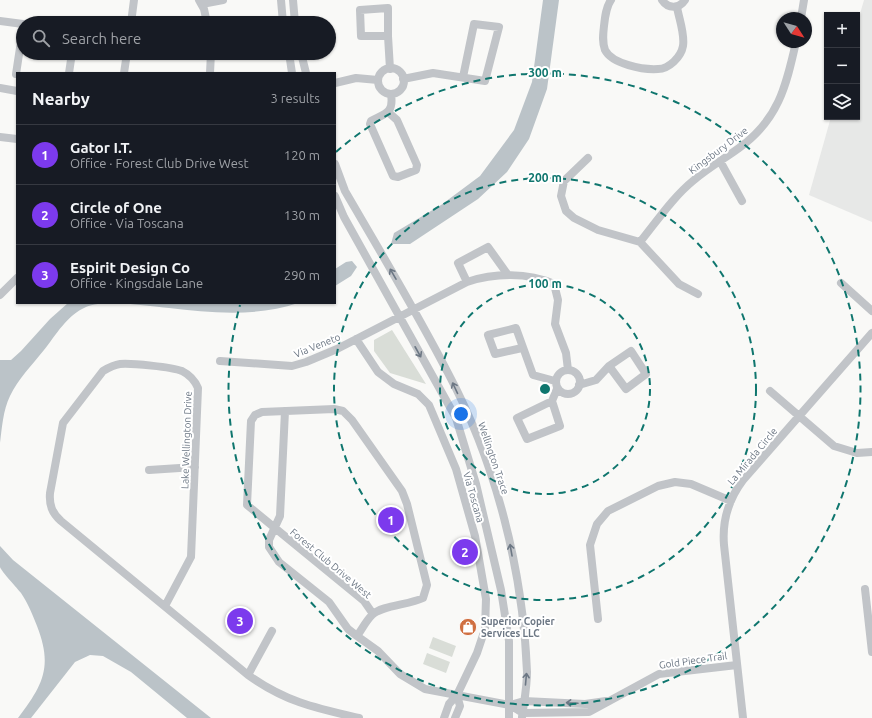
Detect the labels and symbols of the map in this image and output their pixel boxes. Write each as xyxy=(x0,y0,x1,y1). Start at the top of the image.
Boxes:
north arrow xyxy=(776,12,812,48)
text: 300 m xyxy=(528,66,562,79)
street label: Kingsbury Drive xyxy=(687,125,750,176)
text: 200 m xyxy=(528,171,562,184)
one-way arrow xyxy=(388,268,396,280)
text: 100 m xyxy=(528,277,562,290)
street label: Via Veneto xyxy=(292,331,342,360)
one-way arrow xyxy=(415,346,423,358)
one-way arrow xyxy=(451,382,458,394)
centre of rings xyxy=(538,382,552,396)
street label: Lake Wellington Drive xyxy=(179,391,194,489)
your location xyxy=(451,404,471,424)
street label: Wellington Trace xyxy=(476,421,511,496)
street label: La Mirada Circle xyxy=(725,426,779,487)
street label: Via Toscana xyxy=(461,470,486,524)
pin: 1 xyxy=(378,505,404,535)
street label: Forest Club Drive West xyxy=(288,526,373,601)
pin: 2 xyxy=(452,537,478,567)
one-way arrow xyxy=(507,544,515,557)
pin: 3 xyxy=(227,606,253,636)
place label: Superior Copier Services LLC xyxy=(481,616,556,639)
shop icon: Superior Copier Services LLC xyxy=(458,617,478,637)
street label: Gold Piece Trail xyxy=(658,650,728,671)
one-way arrow xyxy=(522,673,530,686)
one-way arrow xyxy=(566,700,579,707)

